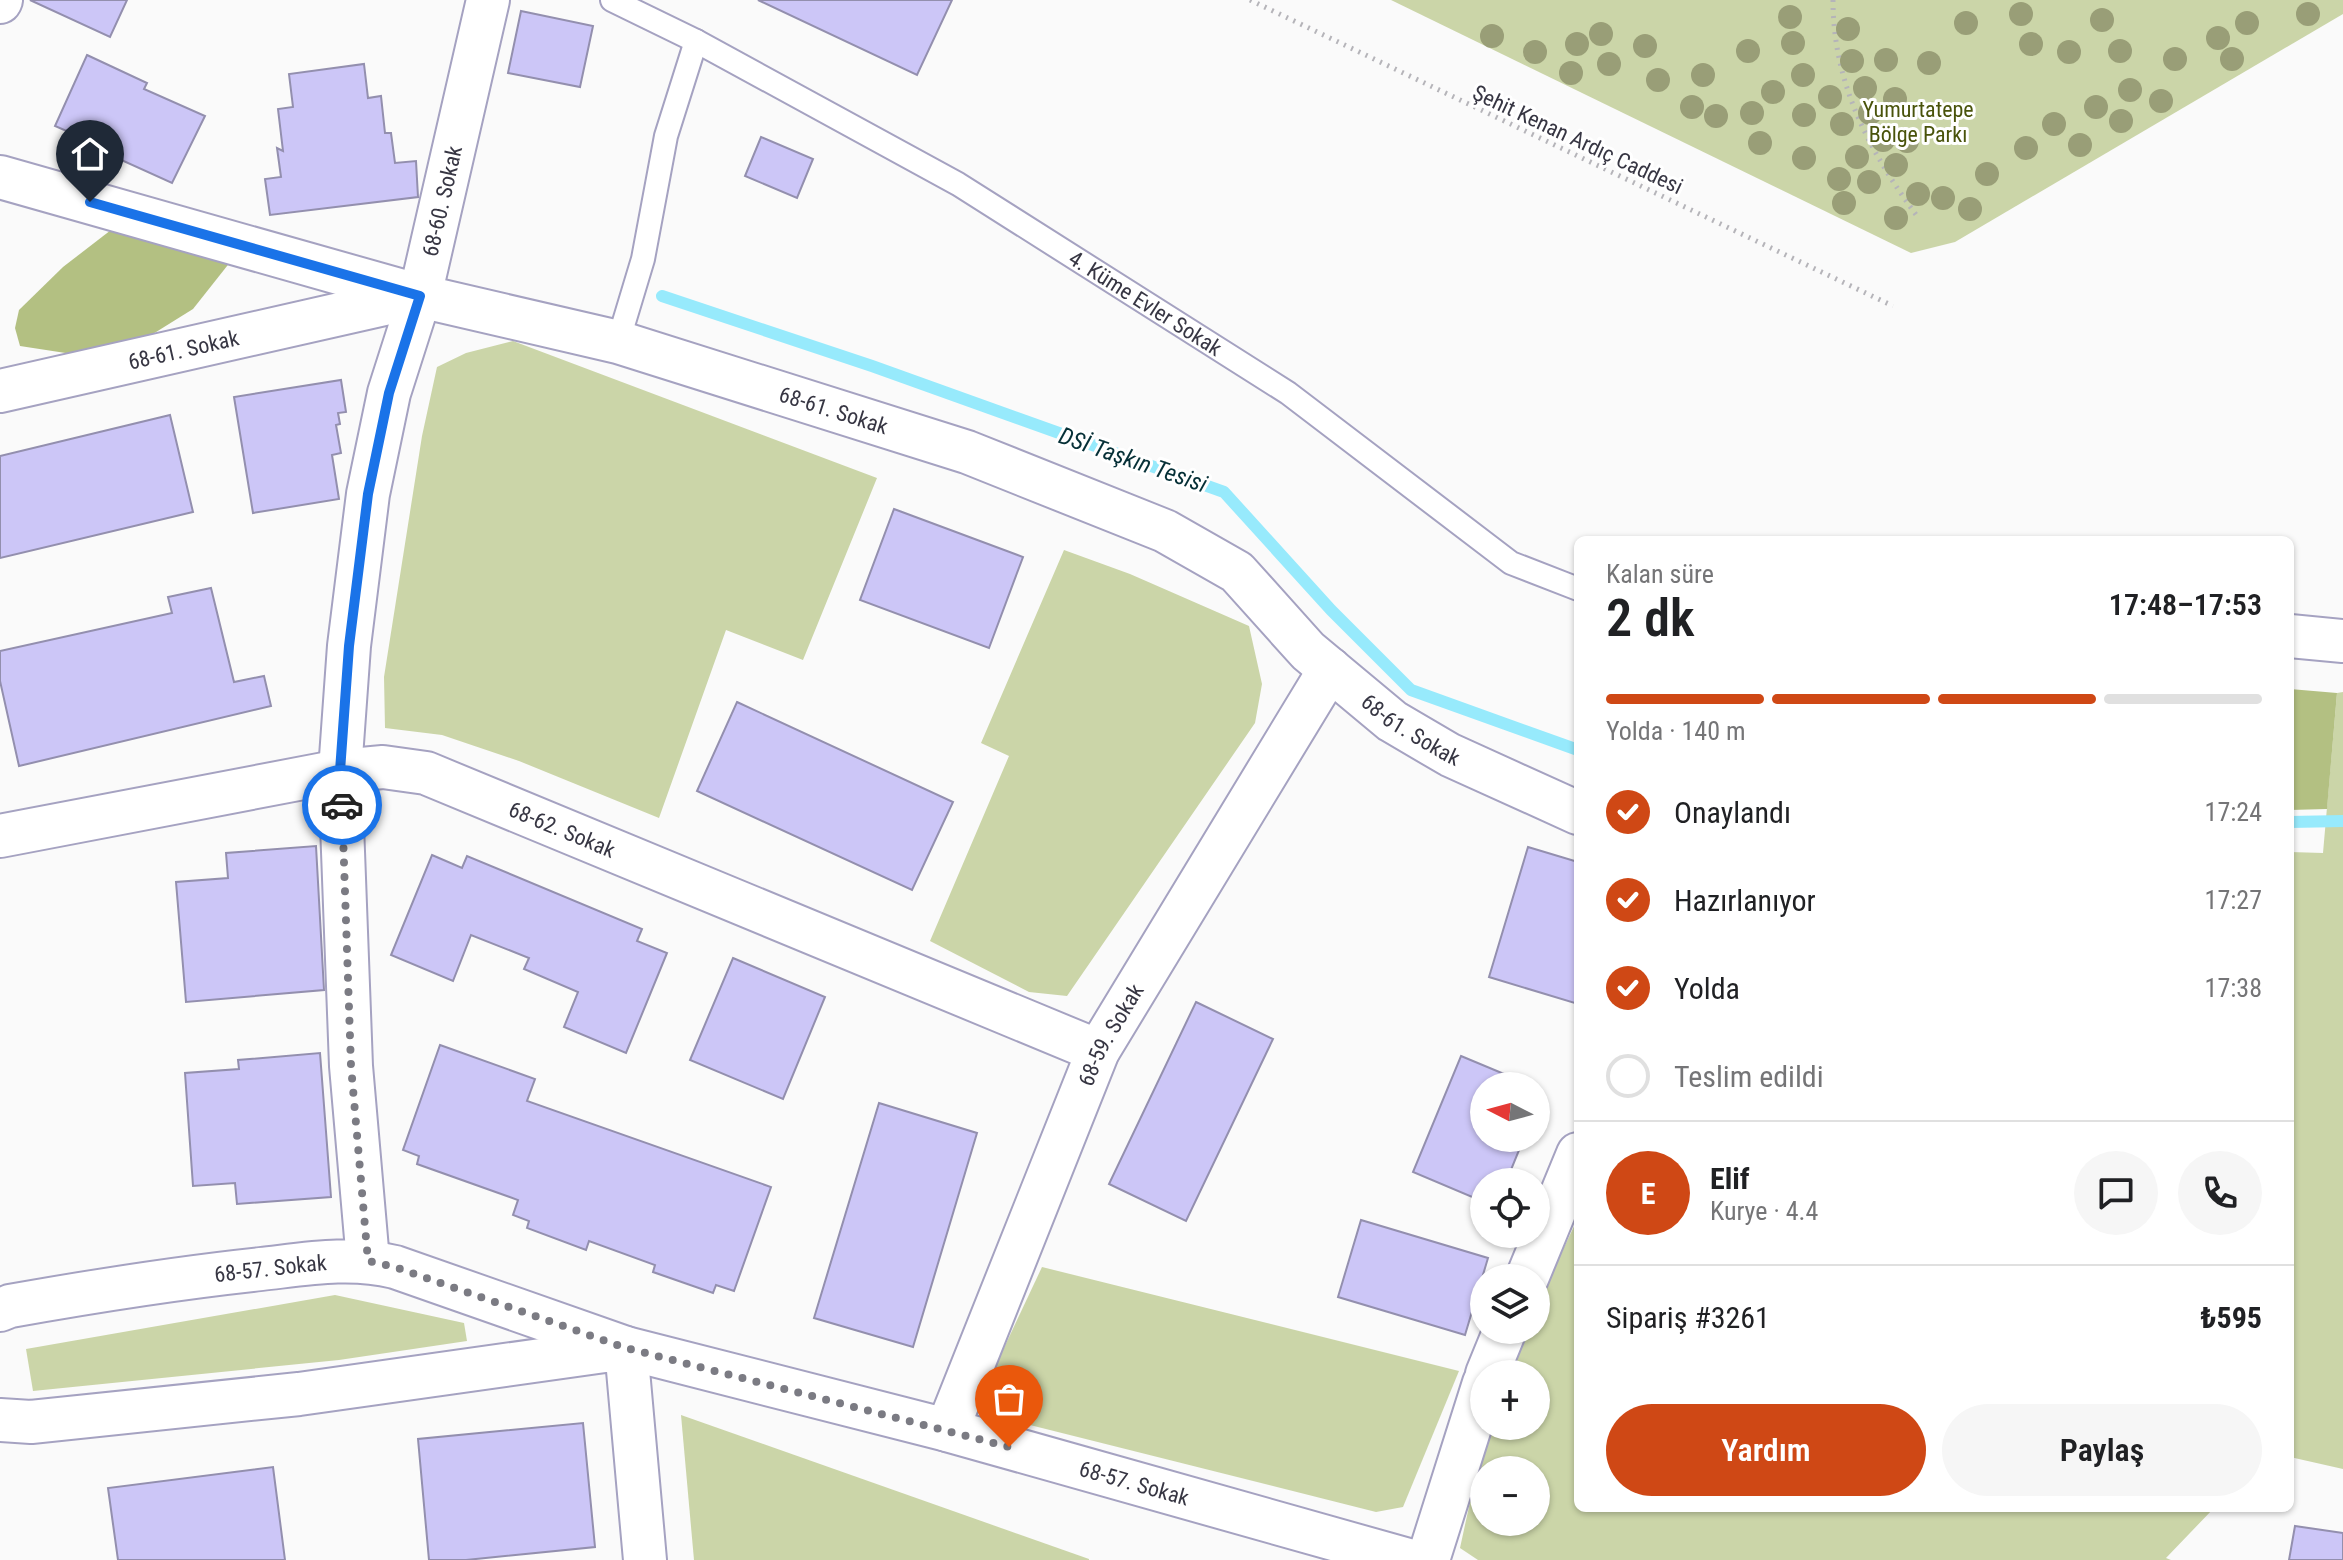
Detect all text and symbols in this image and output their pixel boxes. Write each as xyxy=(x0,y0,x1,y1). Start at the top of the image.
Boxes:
street label: Şehit Kenan Ardıç Caddesi xyxy=(1469,80,1687,199)
park label: Yumurtatepe Bölge Parkı xyxy=(1862,97,1974,147)
pin xyxy=(56,120,124,202)
icon: home xyxy=(68,132,112,176)
street label: 68-60. Sokak xyxy=(418,143,467,259)
street label: 4. Küme Evler Sokak xyxy=(1064,246,1226,361)
street label: 68-61. Sokak xyxy=(126,325,241,375)
street label: 68-61. Sokak xyxy=(776,382,891,439)
water label: DSİ Taşkın Tesisi xyxy=(1055,422,1211,499)
text: Kalan süre xyxy=(1606,559,1714,589)
text: 17:48–17:53 xyxy=(2109,587,2262,622)
text: 2 dk xyxy=(1606,588,1694,649)
street label: 68-61. Sokak xyxy=(1356,689,1464,771)
text: Yolda · 140 m xyxy=(1606,716,1746,746)
courier xyxy=(302,765,382,845)
icon: car xyxy=(320,783,364,827)
icon: check xyxy=(1606,790,1650,834)
text: Onaylandı xyxy=(1674,795,1791,830)
street label: 68-62. Sokak xyxy=(505,797,619,863)
text: 17:24 xyxy=(2205,797,2262,827)
icon: check xyxy=(1606,878,1650,922)
text: Hazırlanıyor xyxy=(1674,883,1816,918)
text: 17:27 xyxy=(2205,885,2262,915)
icon: check xyxy=(1606,966,1650,1010)
text: Yolda xyxy=(1674,971,1740,1006)
text: 17:38 xyxy=(2205,973,2262,1003)
street label: 68-59. Sokak xyxy=(1073,979,1149,1090)
text: Teslim edildi xyxy=(1674,1059,1824,1094)
north arrow xyxy=(1470,1072,1550,1152)
map controls xyxy=(1470,1072,1550,1536)
button: chat xyxy=(2074,1151,2158,1235)
button: phone xyxy=(2178,1151,2262,1235)
text: Elif xyxy=(1710,1161,1750,1196)
button: locate xyxy=(1470,1168,1550,1248)
text: E xyxy=(1641,1176,1655,1211)
text: Kurye · 4.4 xyxy=(1710,1196,1818,1226)
street label: 68-57. Sokak xyxy=(213,1250,327,1287)
button: layers xyxy=(1470,1264,1550,1344)
text: Sipariş #3261 xyxy=(1606,1300,1770,1335)
text: ₺595 xyxy=(2200,1300,2262,1335)
button: + xyxy=(1470,1360,1550,1440)
pin xyxy=(975,1365,1043,1447)
icon: bag xyxy=(987,1377,1031,1421)
button: Yardım xyxy=(1606,1404,1926,1496)
button: Paylaş xyxy=(1942,1404,2262,1496)
street label: 68-57. Sokak xyxy=(1077,1456,1192,1511)
button: − xyxy=(1470,1456,1550,1536)

